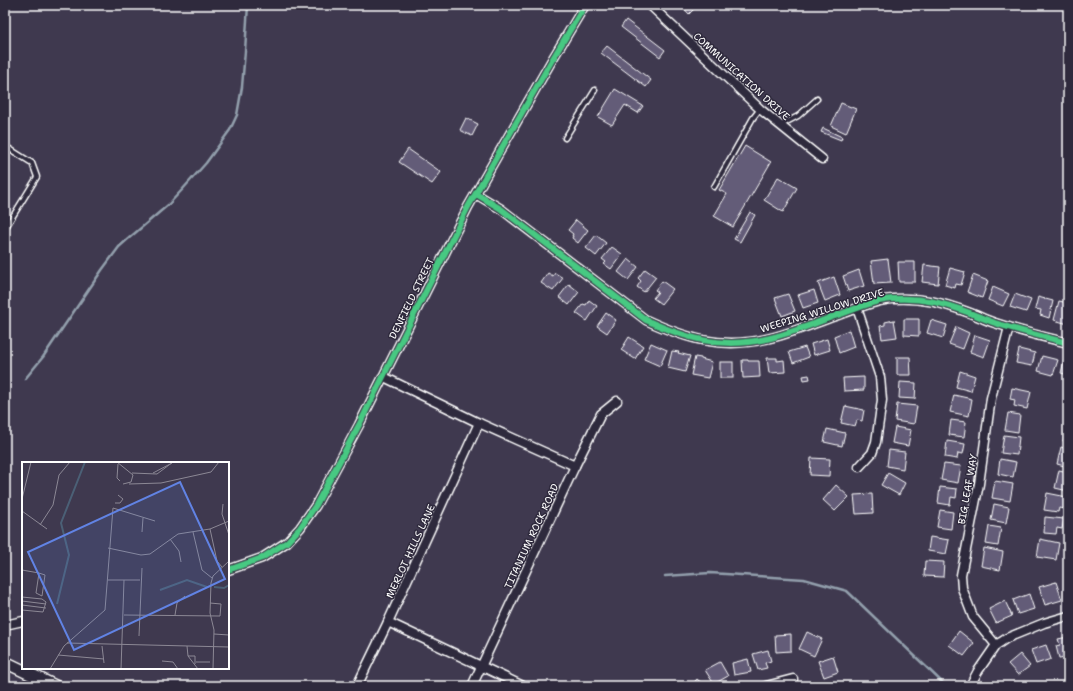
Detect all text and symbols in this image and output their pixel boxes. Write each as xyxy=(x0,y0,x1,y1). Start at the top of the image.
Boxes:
street label: COMMUNICATION DRIVE xyxy=(691,30,793,123)
street label: DENFIELD STREET xyxy=(386,255,437,341)
street label: WEEPING WILLOW DRIVE xyxy=(759,285,886,336)
street label: BIG LEAF WAY xyxy=(955,453,980,525)
inset map xyxy=(22,462,229,669)
street label: TITANIUM ROCK ROAD xyxy=(501,481,562,591)
street label: MERLOT HILLS LANE xyxy=(383,502,438,600)

